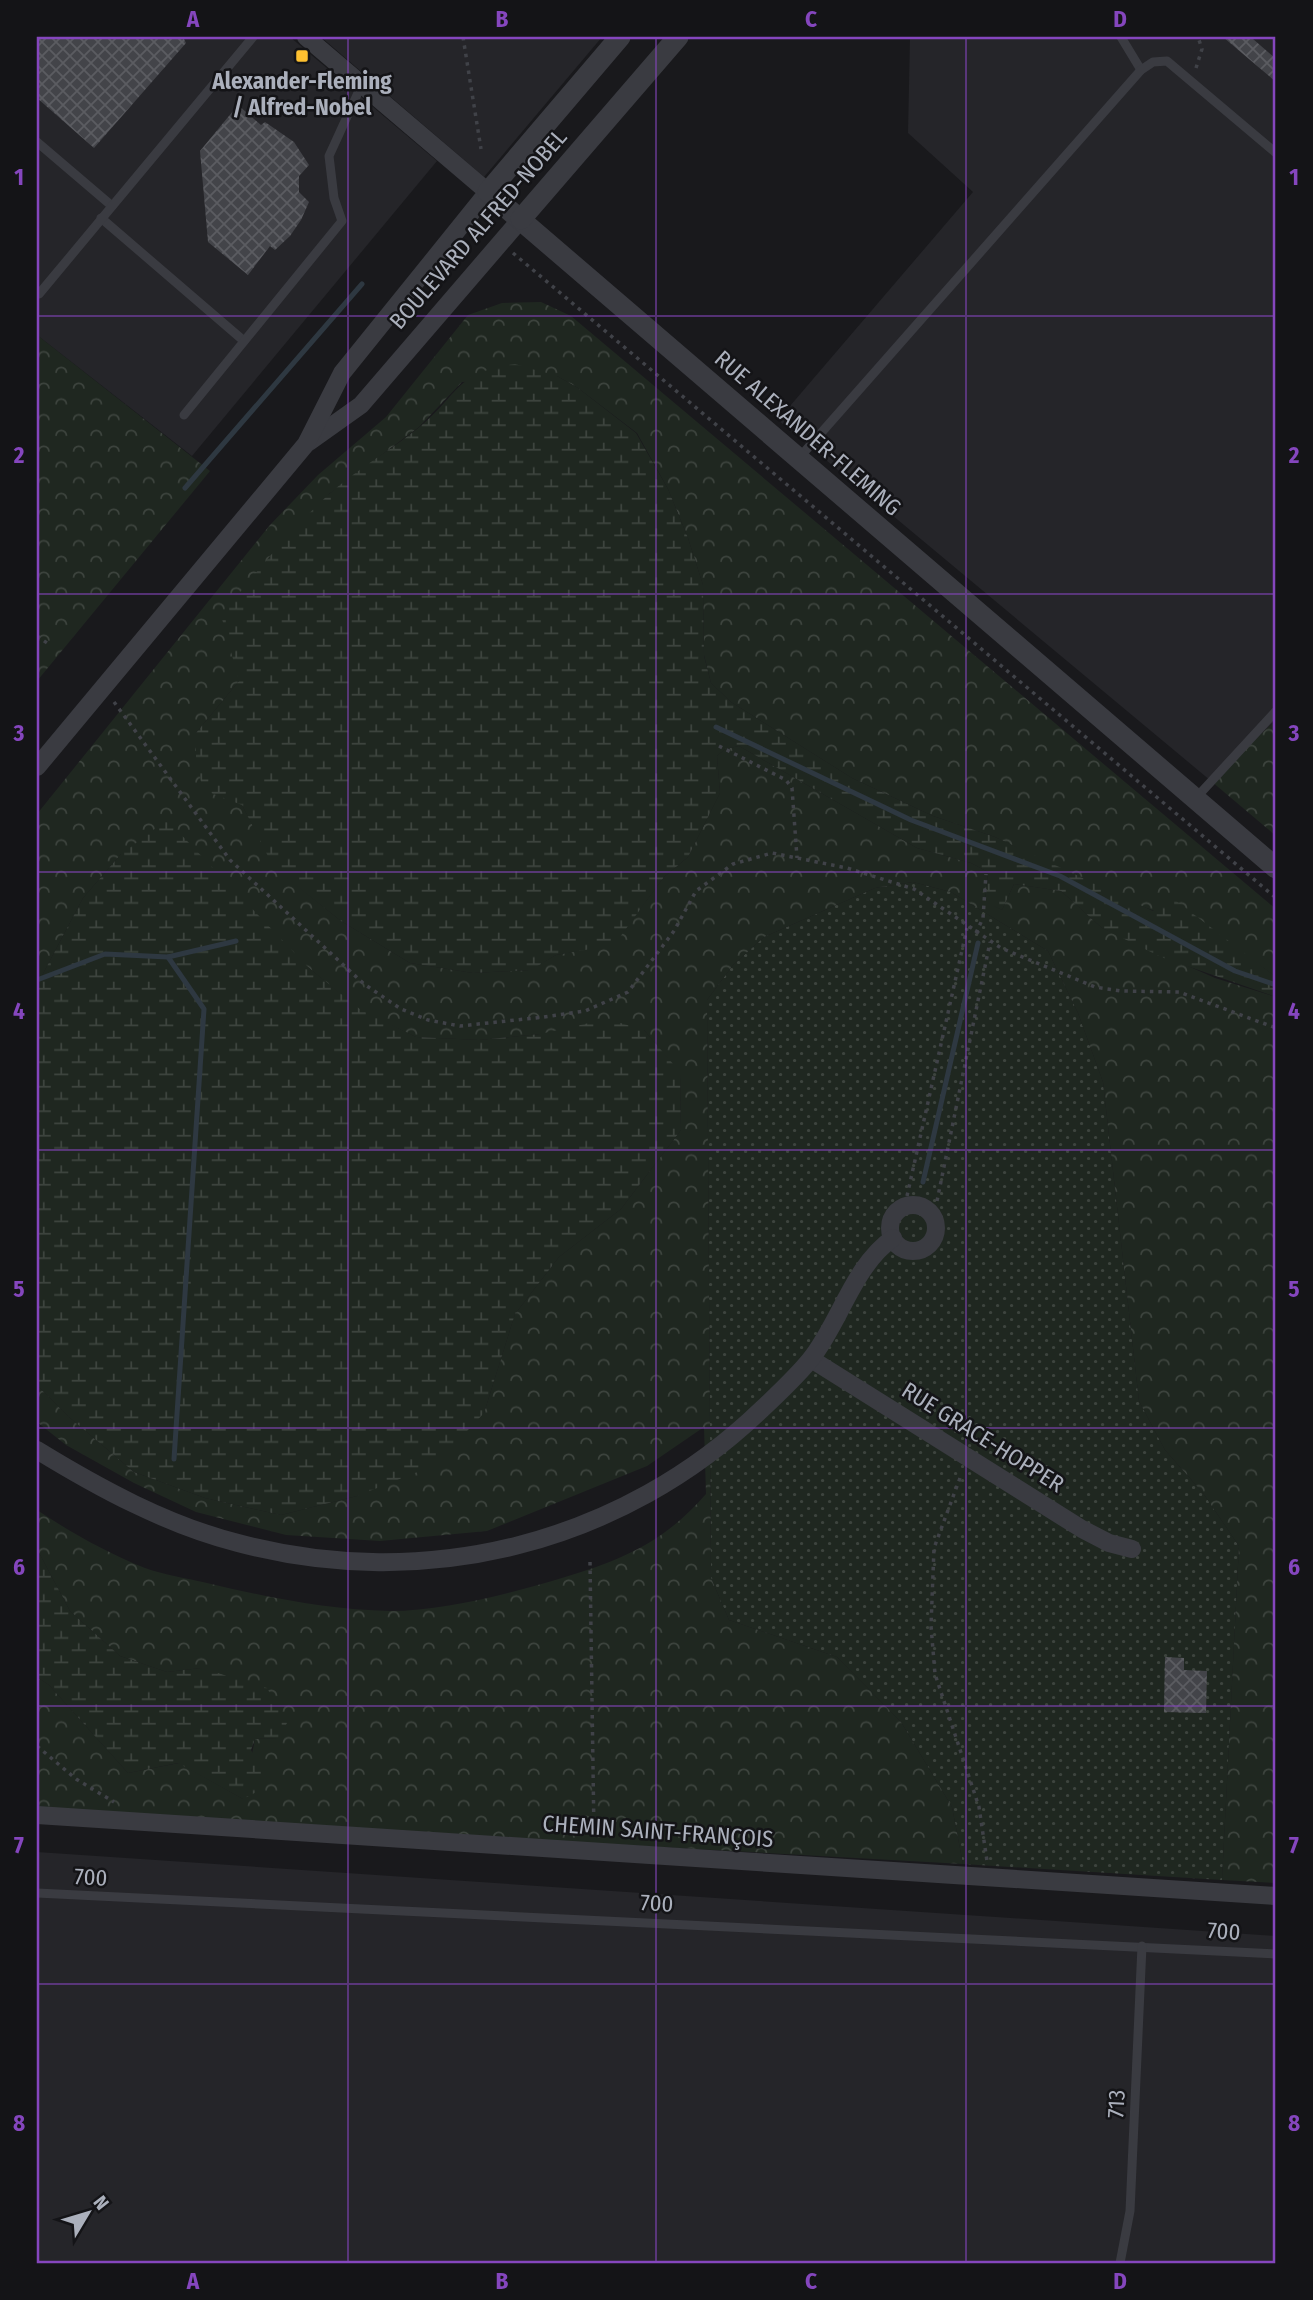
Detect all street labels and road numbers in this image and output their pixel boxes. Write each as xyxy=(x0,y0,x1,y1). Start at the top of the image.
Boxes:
street label: BOULEVARD ALFRED-NOBEL xyxy=(384,123,572,335)
street label: RUE ALEXANDER-FLEMING xyxy=(709,344,907,522)
street label: RUE GRACE-HOPPER xyxy=(897,1376,1070,1498)
street label: CHEMIN SAINT-FRANÇOIS xyxy=(542,1809,774,1853)
street label: 700 xyxy=(74,1862,108,1892)
street label: 700 xyxy=(640,1888,674,1918)
street label: 700 xyxy=(1207,1916,1241,1946)
street label: 713 xyxy=(1101,2089,1131,2119)

